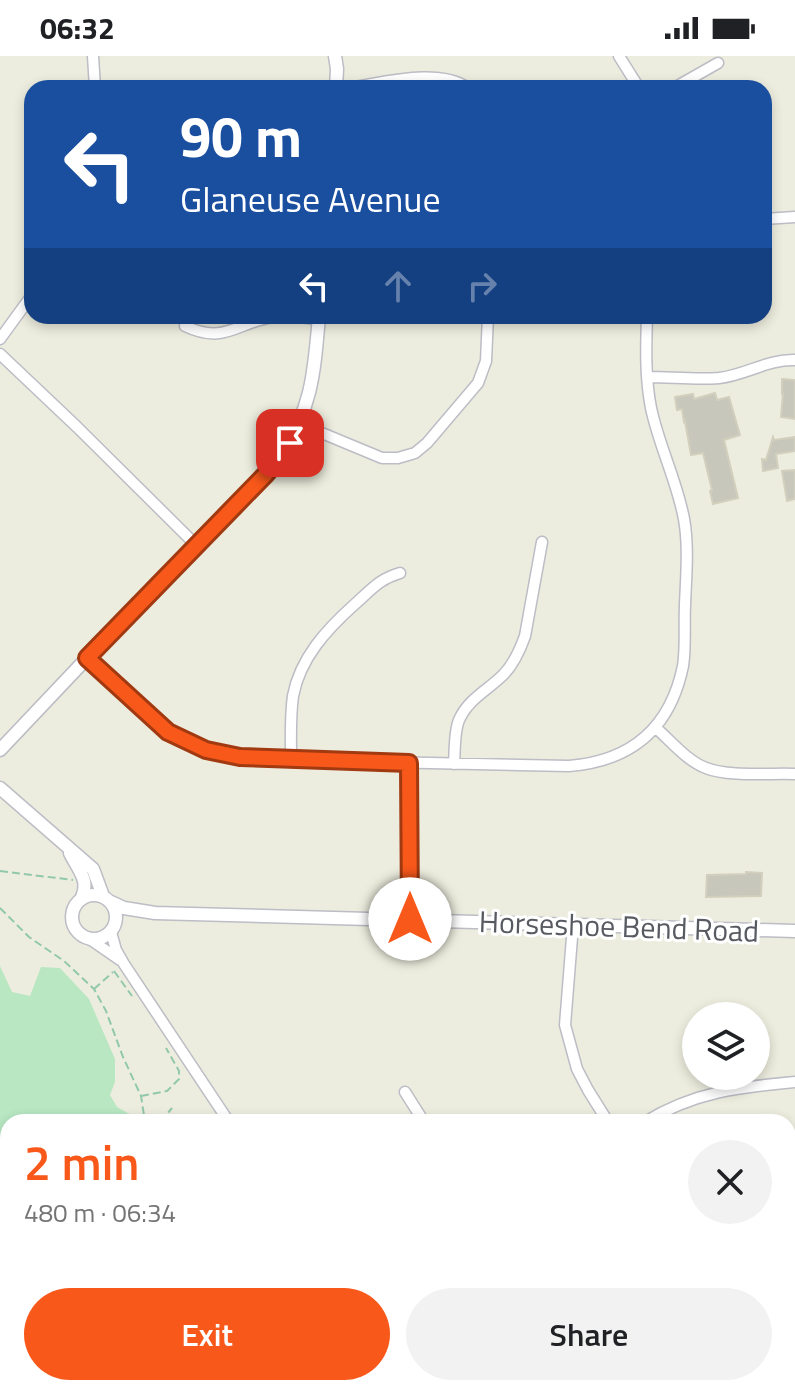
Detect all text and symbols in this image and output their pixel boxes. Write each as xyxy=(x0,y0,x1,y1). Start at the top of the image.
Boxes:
text: 06:32 xyxy=(40,5,115,51)
text: 90 m xyxy=(180,94,302,179)
icon: left xyxy=(48,112,152,216)
text: Glaneuse Avenue xyxy=(180,171,441,226)
icon: left xyxy=(292,264,336,308)
icon: ahead xyxy=(376,264,420,308)
icon: right xyxy=(460,264,504,308)
pin xyxy=(256,409,324,477)
icon: arrive xyxy=(268,421,312,465)
position arrow xyxy=(368,877,452,961)
street label: Horseshoe Bend Road xyxy=(478,898,760,954)
map controls xyxy=(682,1002,770,1090)
button: layers xyxy=(682,1002,770,1090)
text: 2 min xyxy=(24,1126,139,1199)
button: close xyxy=(688,1140,772,1224)
text: 480 m · 06:34 xyxy=(24,1193,176,1232)
button: Exit xyxy=(24,1288,390,1380)
button: Share xyxy=(406,1288,772,1380)

